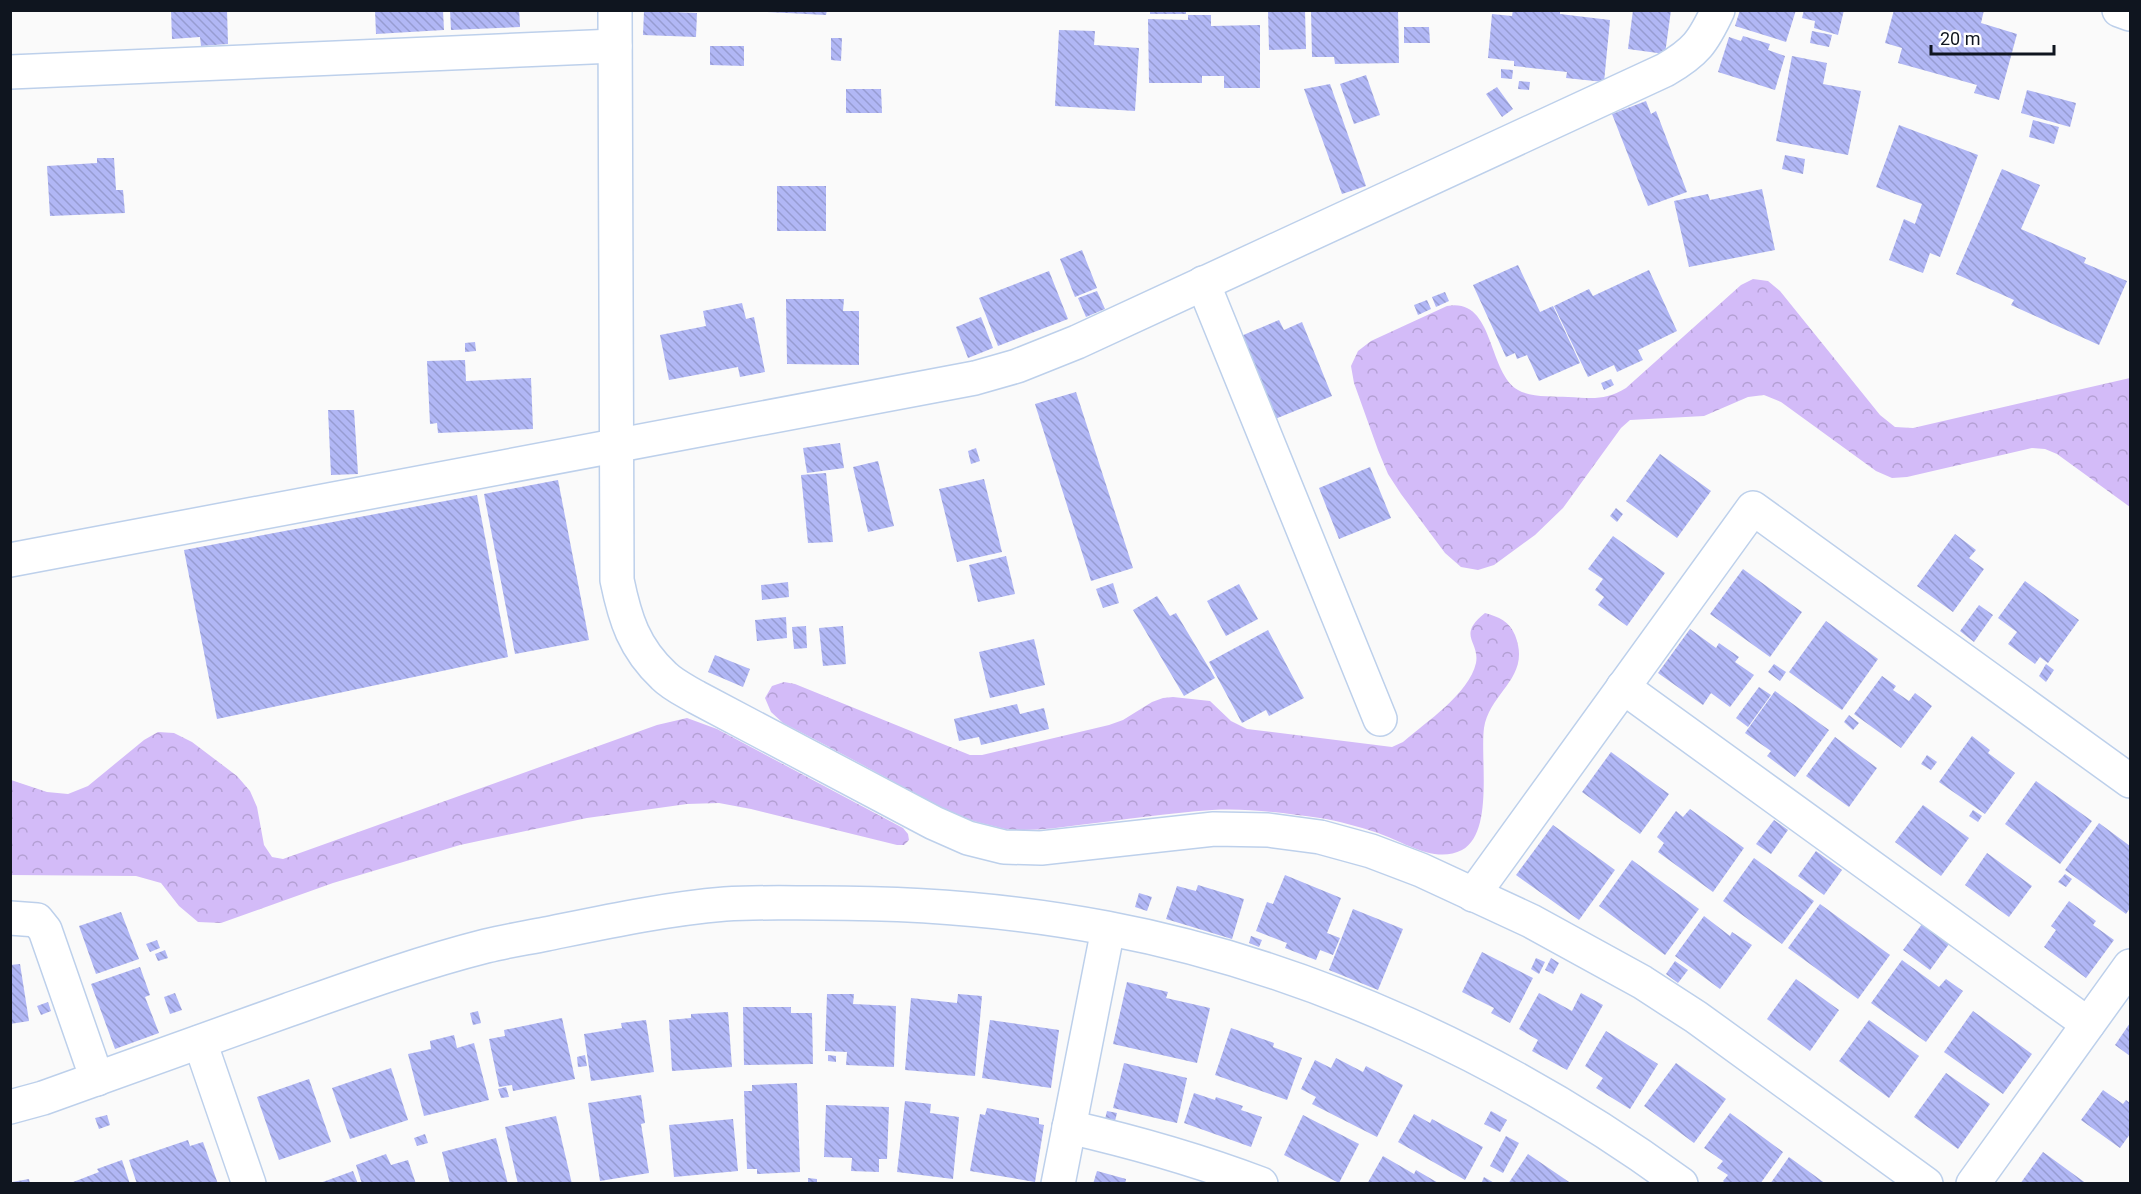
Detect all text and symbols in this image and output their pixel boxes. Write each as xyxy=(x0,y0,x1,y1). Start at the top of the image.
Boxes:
scale bar xyxy=(1931,18,2054,56)
text: 20 m xyxy=(1940,28,1980,49)

